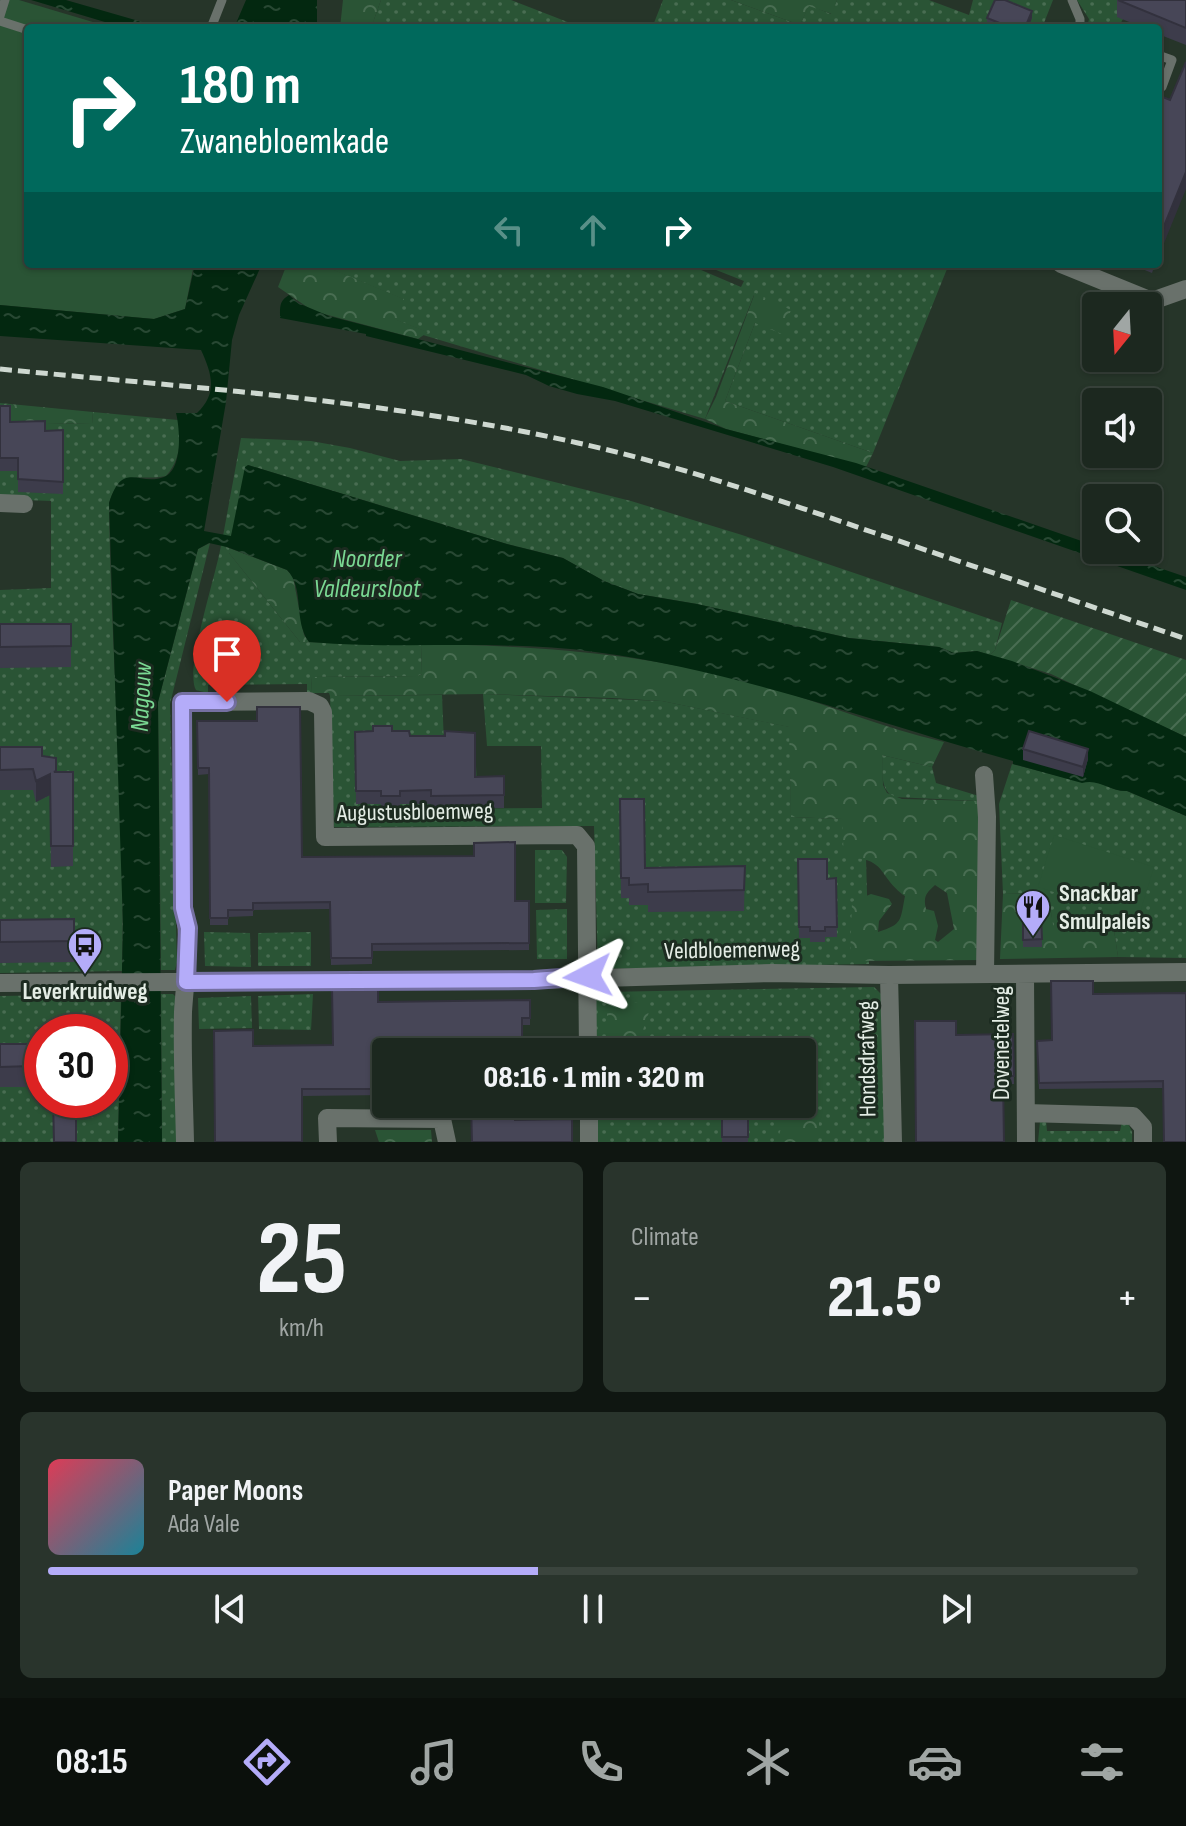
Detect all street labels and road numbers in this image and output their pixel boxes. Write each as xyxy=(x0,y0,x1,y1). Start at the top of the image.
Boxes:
street label: Augustusbloemweg xyxy=(335,796,494,828)
street label: Veldbloemenweg xyxy=(664,934,800,966)
street label: Dovenetelweg xyxy=(987,986,1016,1100)
street label: Hondsdrafweg xyxy=(851,1001,883,1117)

